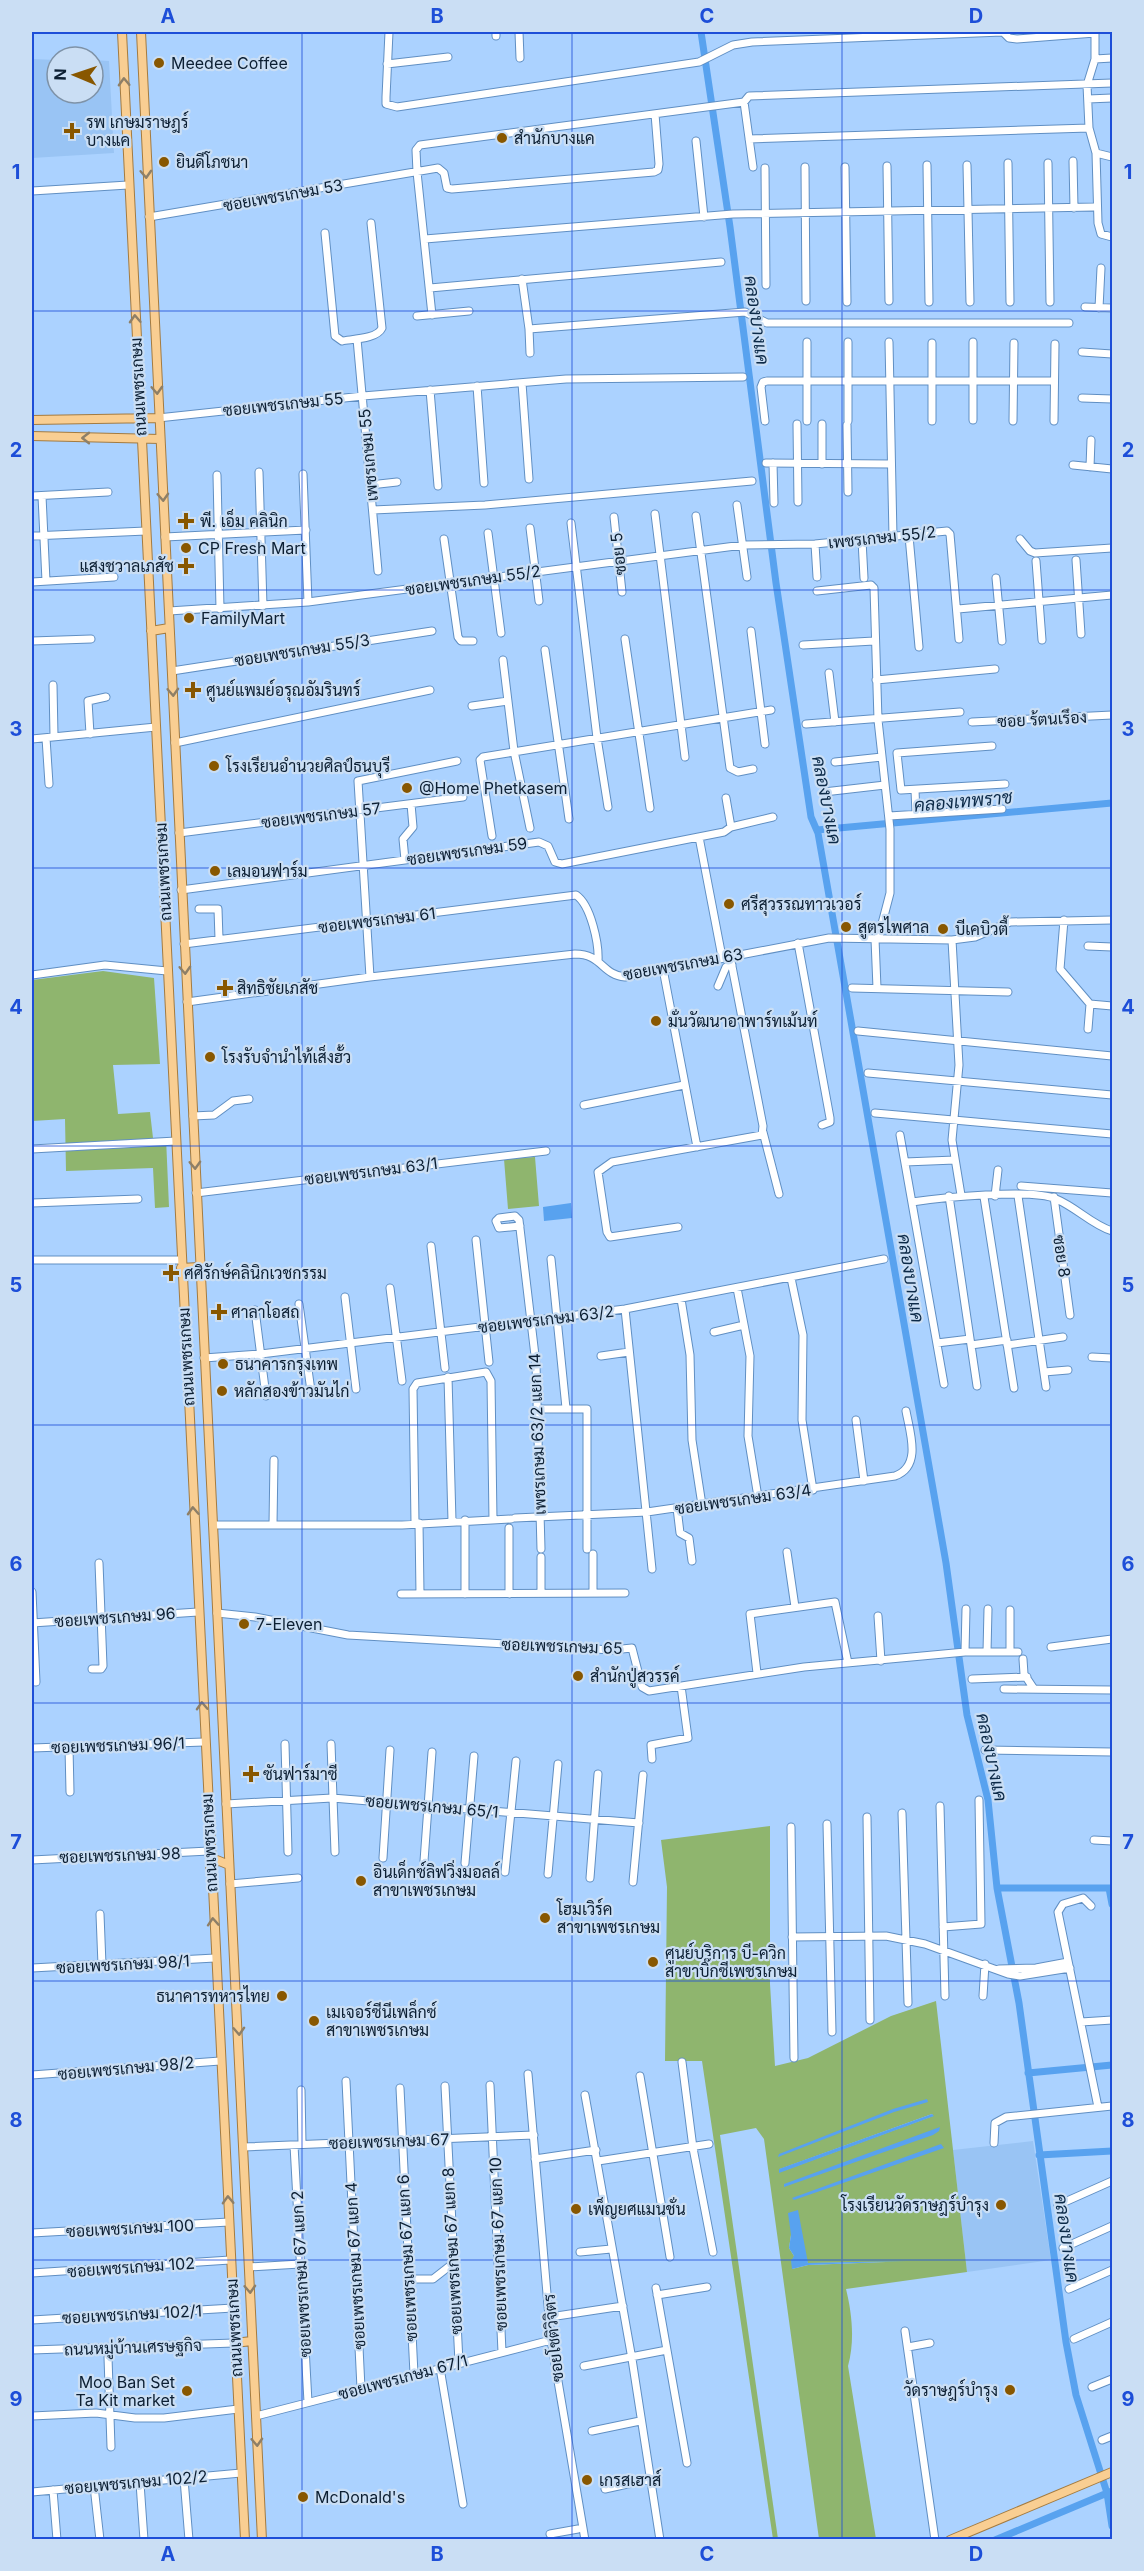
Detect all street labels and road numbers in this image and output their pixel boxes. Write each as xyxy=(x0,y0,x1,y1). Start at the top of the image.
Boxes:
street label: ซอยเพชรเกษม 53 xyxy=(222,175,344,215)
street label: ถนนเพชรเกษม xyxy=(125,337,151,437)
street label: ซอยเพชรเกษม 55 xyxy=(222,388,344,420)
street label: เพชรเกษม 55 xyxy=(354,408,382,502)
street label: เพชรเกษม 55/2 xyxy=(827,521,937,553)
street label: ซอย 5 xyxy=(606,532,630,576)
street label: ซอยเพชรเกษม 55/2 xyxy=(404,561,542,599)
street label: ซอยเพชรเกษม 55/3 xyxy=(233,629,371,671)
street label: ซอย ร้ตนเรึอง xyxy=(997,707,1087,731)
street label: ซอยเพชรเกษม 57 xyxy=(260,798,382,832)
street label: ถนนเพชรเกษม xyxy=(150,822,176,922)
street label: ซอยเพชรเกษม 59 xyxy=(406,833,528,869)
street label: ซอยเพชรเกษม 61 xyxy=(317,903,437,937)
street label: ซอยเพชรเกษม 63 xyxy=(621,944,745,984)
street label: ซอยเพชรเกษม 63/1 xyxy=(303,1153,439,1189)
street label: ซอย 8 xyxy=(1049,1233,1075,1279)
street label: ซอยเพชรเกษม 63/2 xyxy=(477,1301,615,1337)
street label: ถนนเพชรเกษม xyxy=(173,1307,199,1407)
street label: เพชรเกษม 63/2 แยก 14 xyxy=(524,1353,550,1515)
street label: ซอยเพชรเกษม 63/4 xyxy=(673,1480,813,1518)
street label: ซอยเพชรเกษม 96 xyxy=(54,1603,176,1631)
street label: ซอยเพชรเกษม 65 xyxy=(501,1634,623,1658)
street label: ซอยเพชรเกษม 96/1 xyxy=(51,1733,185,1757)
street label: ซอยเพชรเกษม 65/1 xyxy=(365,1790,499,1822)
street label: ถนนเพชรเกษม xyxy=(196,1793,222,1893)
street label: ซอยเพชรเกษม 98 xyxy=(59,1843,181,1867)
street label: ซอยเพชรเกษม 98/1 xyxy=(56,1951,190,1977)
street label: ซอยเพชรเกษม 98/2 xyxy=(57,2052,195,2084)
street label: ซอยเพชรเกษม 67 xyxy=(328,2129,450,2153)
street label: ซอยเพชรเกษม 67 แยก 10 xyxy=(485,2157,511,2331)
street label: ซอยเพชรเกษม 67 แยก 8 xyxy=(438,2167,466,2335)
street label: ซอยเพชรเกษม 67 แยก 6 xyxy=(393,2174,421,2342)
street label: ซอยเพชรเกษม 67 แยก 4 xyxy=(341,2182,369,2350)
street label: ซอยเพชรเกษม 67 แยก 2 xyxy=(287,2190,315,2358)
street label: ซอยเพชรเกษม 100 xyxy=(65,2215,195,2241)
street label: ซอยเพชรเกษม 102 xyxy=(66,2253,196,2281)
street label: ถนนเพชรเกษม xyxy=(221,2278,247,2378)
street label: ซอยโชติวิจิตร xyxy=(537,2293,568,2383)
street label: ซอยเพชรเกษม 102/1 xyxy=(61,2300,203,2328)
street label: ถนนหมู่บ้านเศรษฐกิจ xyxy=(64,2335,202,2361)
street label: ซอยเพชรเกษม 67/1 xyxy=(336,2350,470,2404)
street label: ซอยเพชรเกษม 102/2 xyxy=(64,2466,208,2498)

